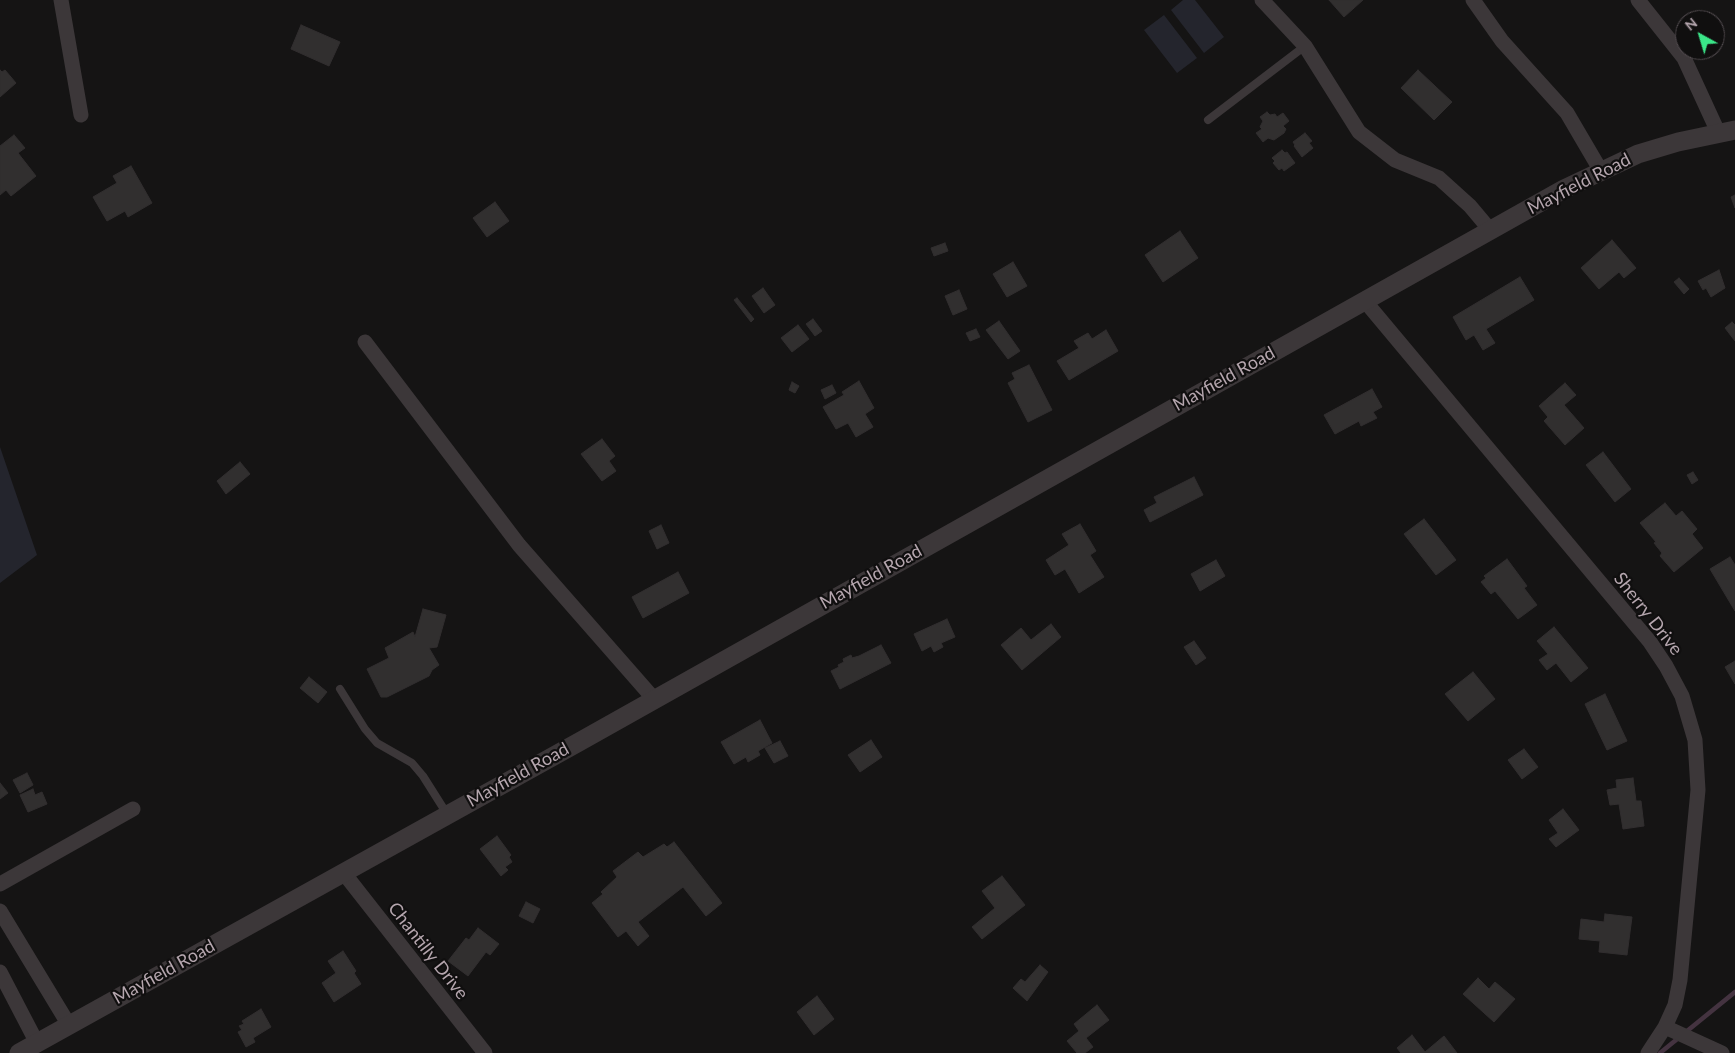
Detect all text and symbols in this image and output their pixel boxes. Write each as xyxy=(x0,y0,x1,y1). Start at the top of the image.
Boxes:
north arrow xyxy=(1675,10,1725,60)
text: N xyxy=(1681,14,1700,34)
street label: Mayfield Road xyxy=(1524,149,1634,219)
street label: Mayfield Road xyxy=(1169,342,1279,416)
street label: Mayfield Road xyxy=(816,540,926,614)
street label: Sherry Drive xyxy=(1609,568,1687,660)
street label: Mayfield Road xyxy=(463,738,573,812)
street label: Chantilly Drive xyxy=(383,898,473,1004)
street label: Mayfield Road xyxy=(109,935,219,1009)

